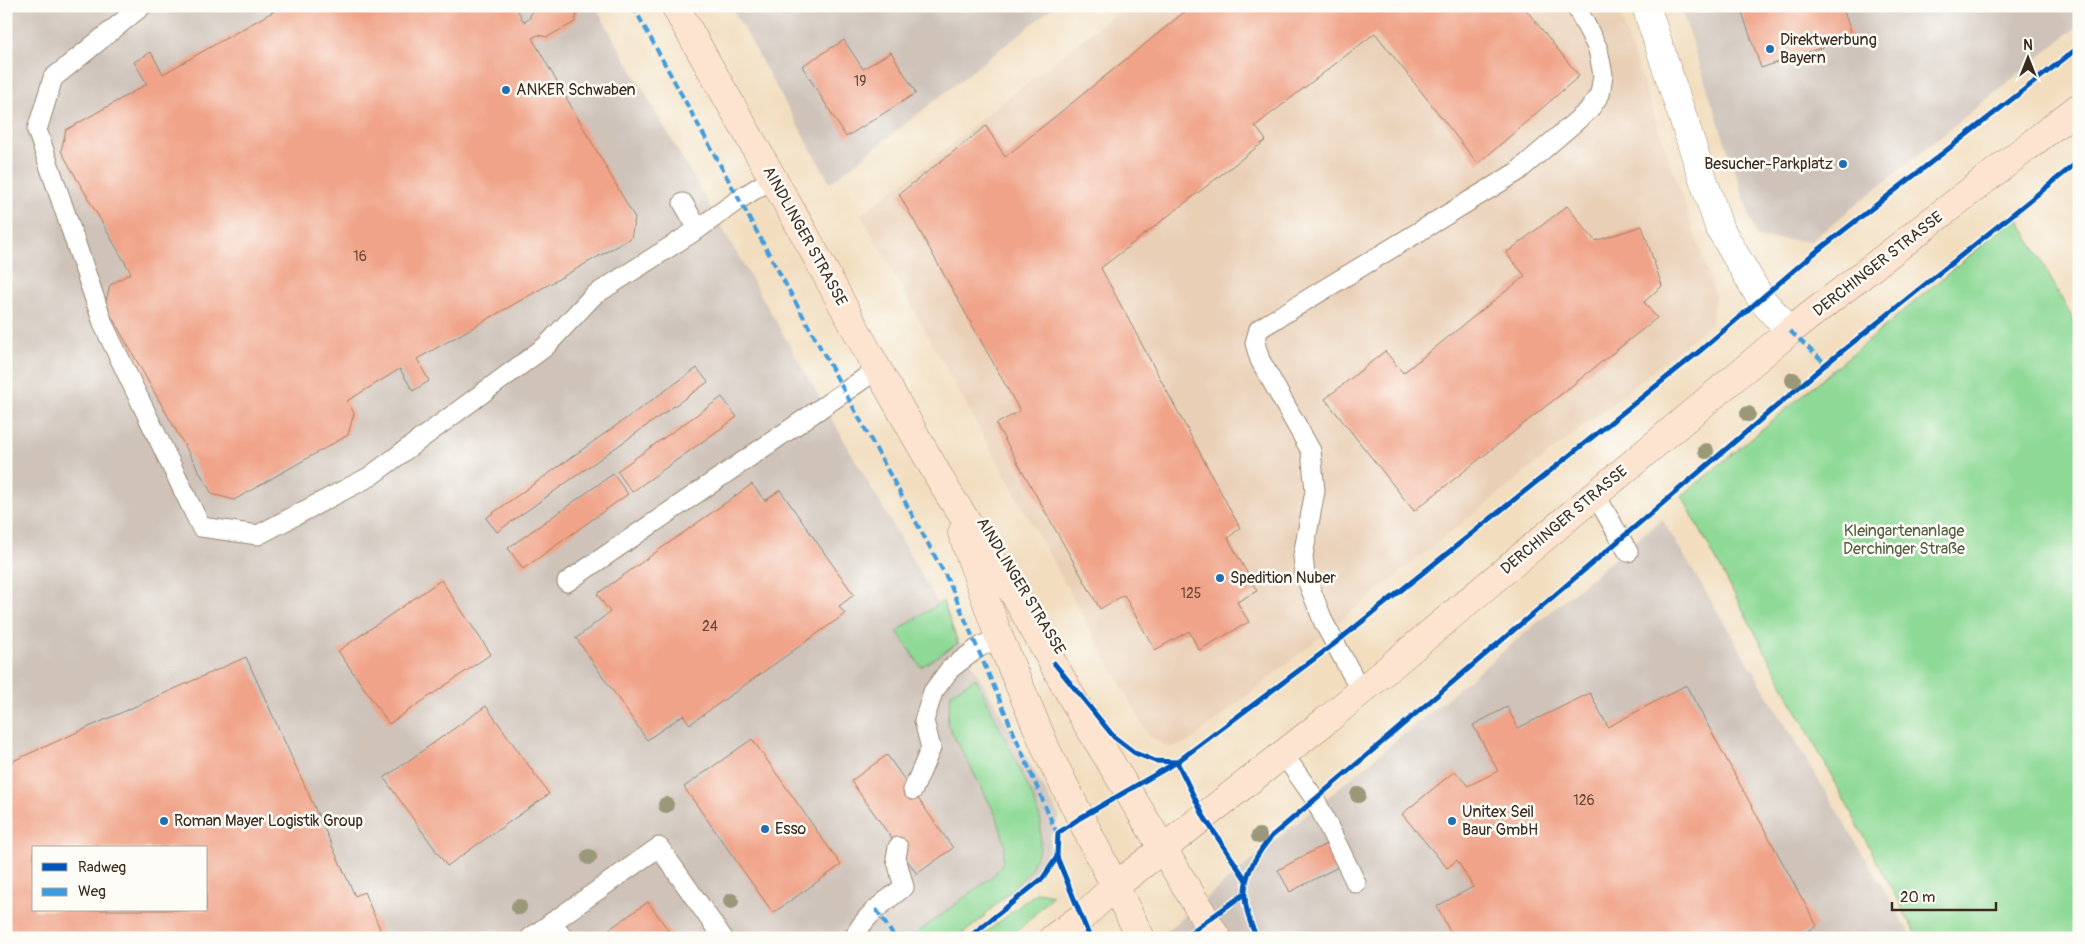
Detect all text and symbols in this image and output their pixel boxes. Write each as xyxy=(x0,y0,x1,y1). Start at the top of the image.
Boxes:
place label: Direktwerbung Bayern xyxy=(1780,30,1877,68)
north arrow xyxy=(2002,32,2052,82)
text: N xyxy=(2023,37,2033,54)
marker: Direktwerbung Bayern xyxy=(1764,43,1776,55)
house number: 19 xyxy=(854,73,866,90)
place label: ANKER Schwaben xyxy=(516,80,636,100)
marker: ANKER Schwaben xyxy=(500,84,512,96)
place label: Besucher-Parkplatz xyxy=(1704,154,1833,174)
marker: Besucher-Parkplatz xyxy=(1837,158,1849,170)
street label: AINDLINGER STRASSE xyxy=(758,163,852,309)
street label: DERCHINGER STRASSE xyxy=(1809,207,1947,321)
house number: 16 xyxy=(353,248,367,265)
street label: DERCHINGER STRASSE xyxy=(1496,461,1632,579)
street label: AINDLINGER STRASSE xyxy=(972,514,1070,658)
park label: Kleingartenanlage Derchinger Straße xyxy=(1843,521,1965,559)
place label: Spedition Nuber xyxy=(1230,568,1336,588)
marker: Spedition Nuber xyxy=(1214,572,1226,584)
house number: 125 xyxy=(1181,585,1201,602)
house number: 24 xyxy=(702,618,718,635)
house number: 126 xyxy=(1573,792,1595,809)
place label: Unitex Seil Baur GmbH xyxy=(1462,802,1538,840)
place label: Roman Mayer Logistik Group xyxy=(174,811,363,831)
marker: Roman Mayer Logistik Group xyxy=(158,815,170,827)
marker: Unitex Seil Baur GmbH xyxy=(1446,815,1458,827)
place label: Esso xyxy=(775,819,807,839)
marker: Esso xyxy=(759,823,771,835)
legend xyxy=(32,846,208,912)
text: Radweg xyxy=(78,858,126,877)
scale bar xyxy=(1892,879,1996,911)
text: Weg xyxy=(78,882,106,901)
text: 20 m xyxy=(1900,888,1935,907)

